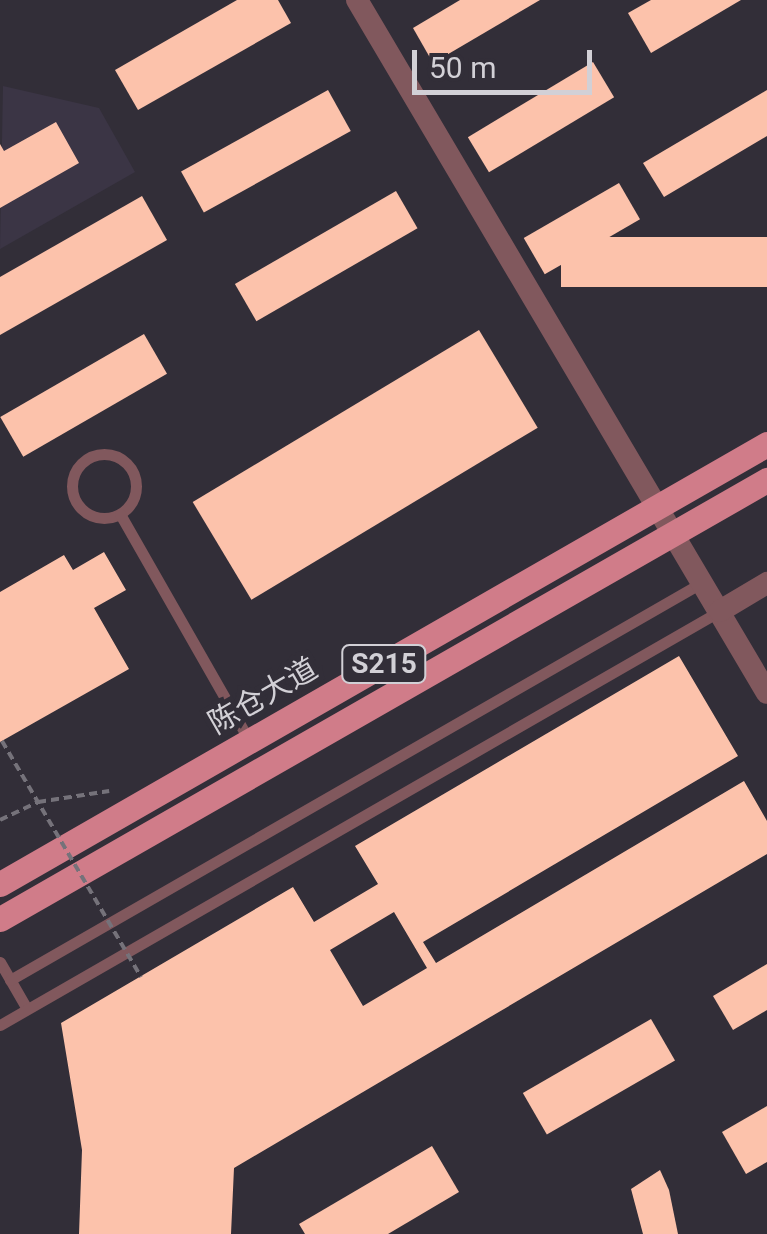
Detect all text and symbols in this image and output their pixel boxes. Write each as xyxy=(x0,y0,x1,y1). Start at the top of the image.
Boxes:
scale bar xyxy=(417,30,597,92)
text: 50 m xyxy=(429,50,496,85)
road number: S215 xyxy=(339,641,429,687)
street label: 陈仓大道 xyxy=(202,650,324,742)

